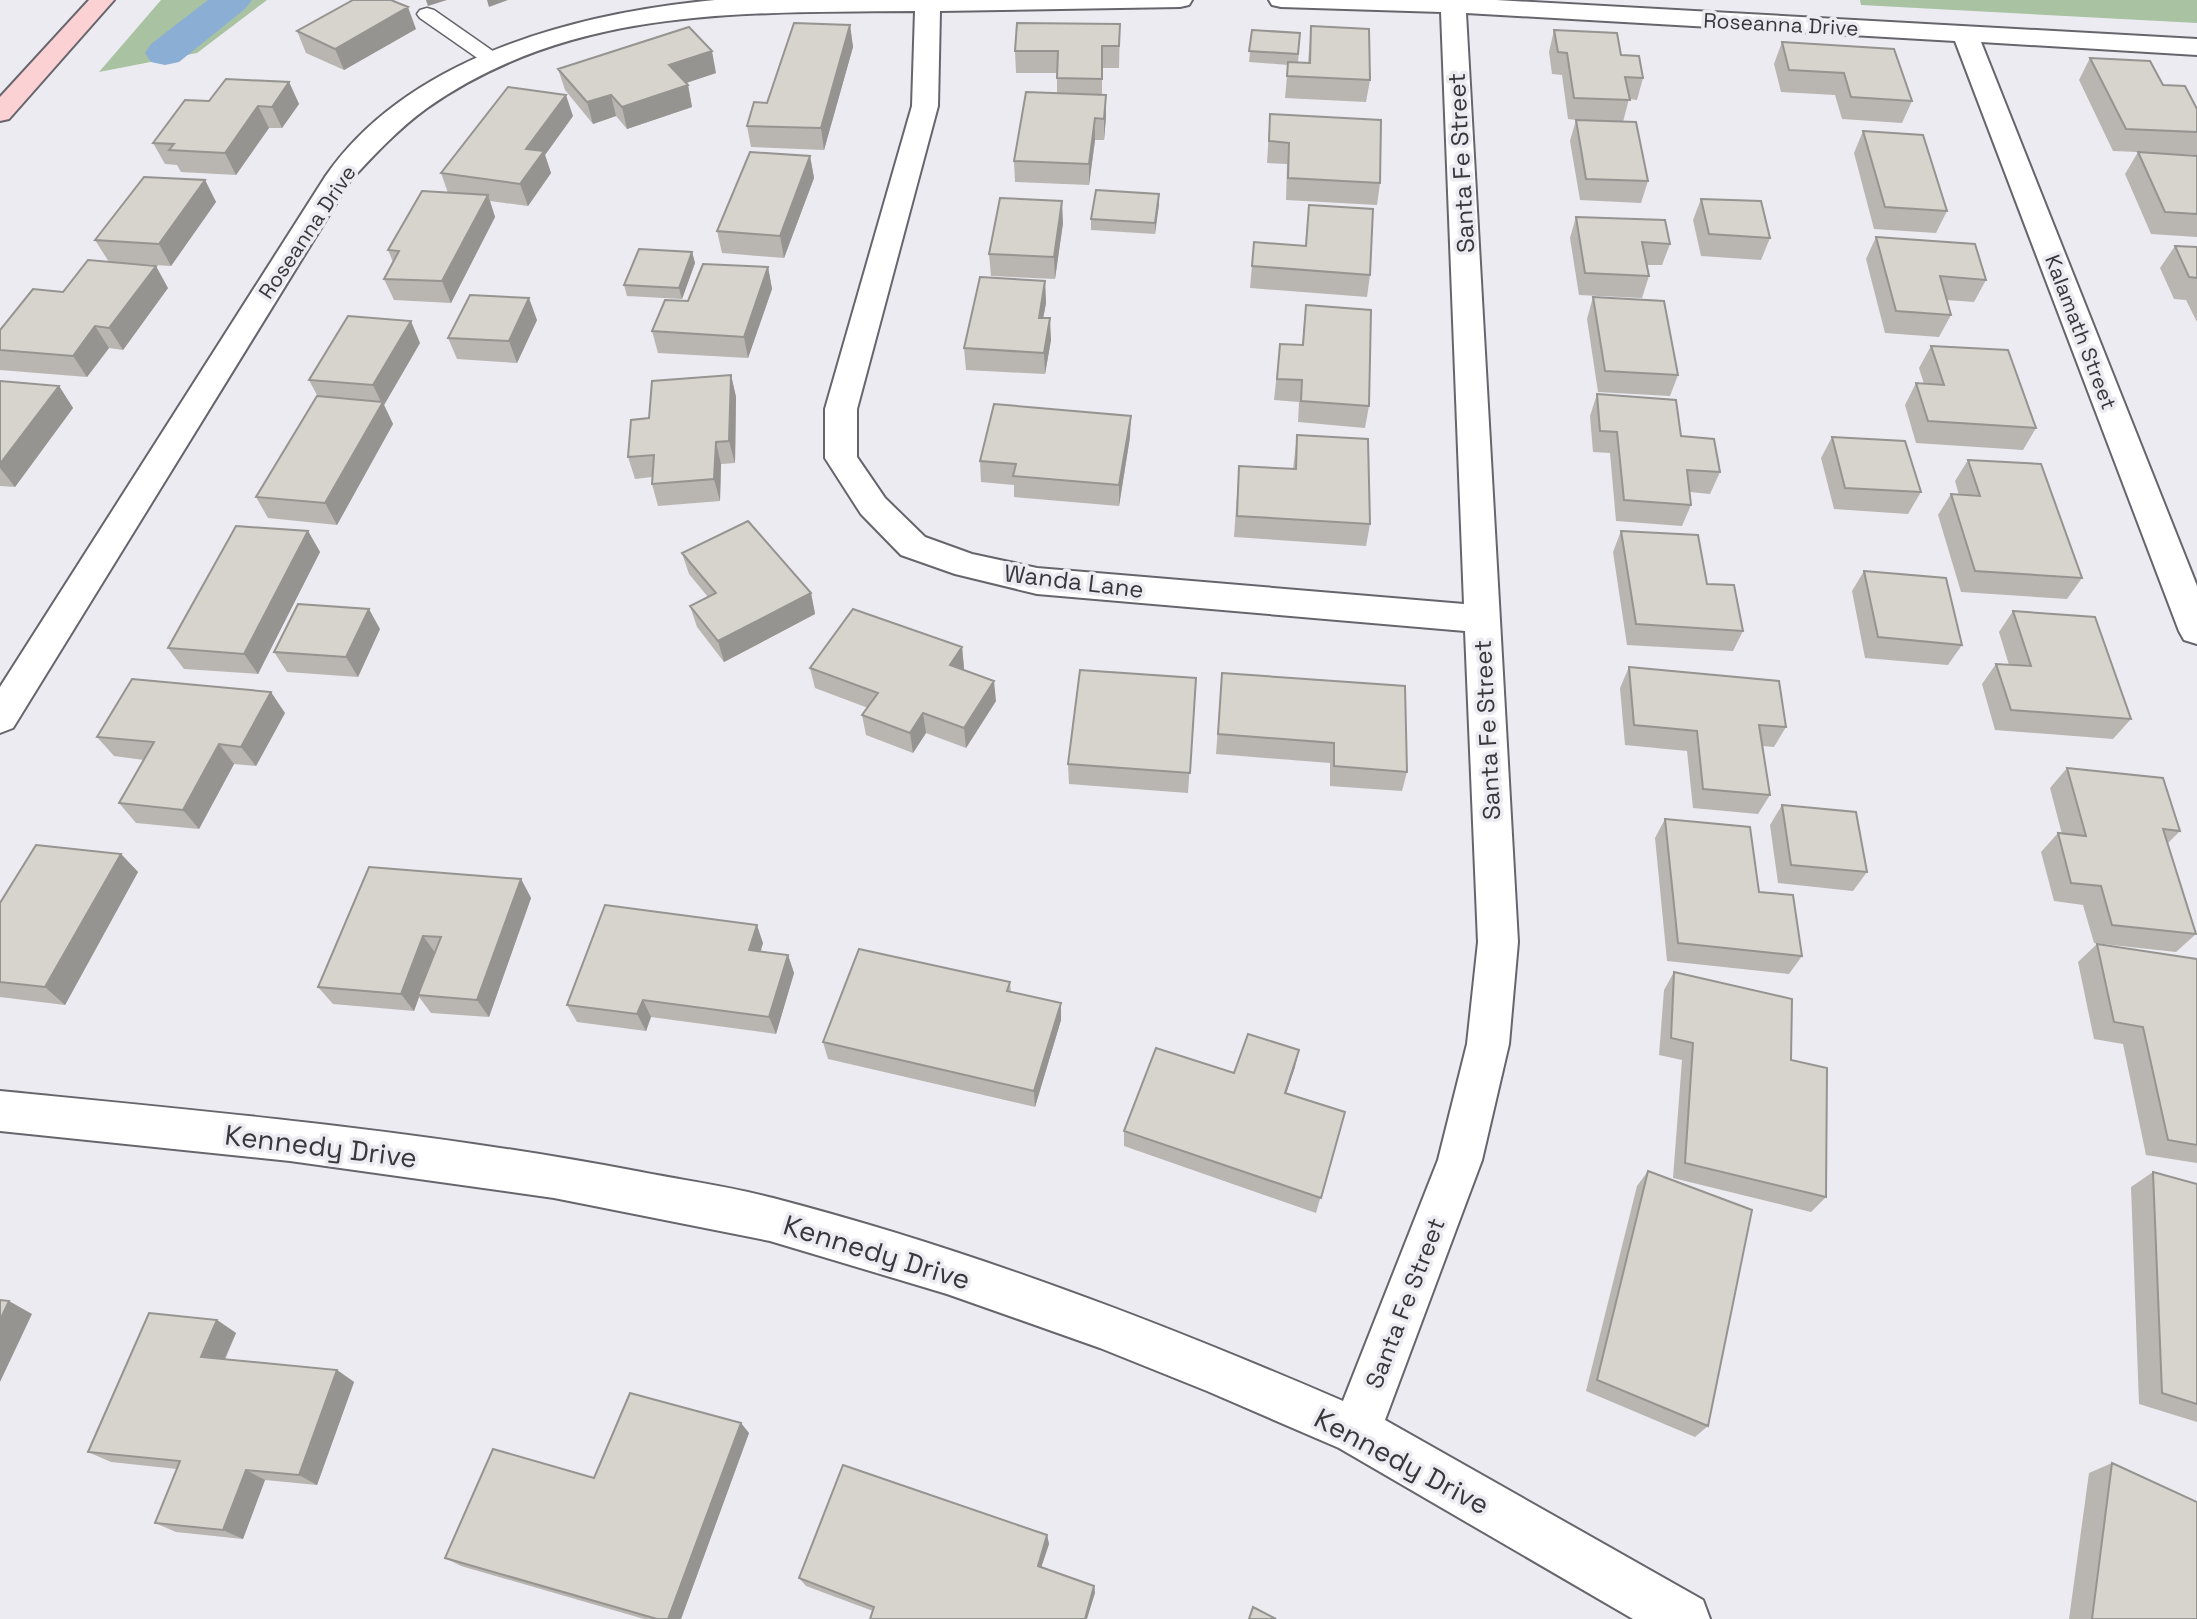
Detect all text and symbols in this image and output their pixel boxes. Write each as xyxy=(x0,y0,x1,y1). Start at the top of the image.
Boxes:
street label: Roseanna Drive xyxy=(1703,6,1859,42)
street label: Santa Fe Street xyxy=(1441,72,1481,254)
street label: Roseanna Drive xyxy=(252,160,362,304)
street label: Kalamath Street xyxy=(2039,251,2123,413)
street label: Wanda Lane xyxy=(1002,557,1146,605)
street label: Santa Fe Street xyxy=(1467,639,1507,821)
street label: Kennedy Drive xyxy=(223,1116,419,1176)
street label: Kennedy Drive xyxy=(779,1207,975,1297)
street label: Santa Fe Street xyxy=(1358,1213,1452,1393)
street label: Kennedy Drive xyxy=(1308,1400,1496,1522)

